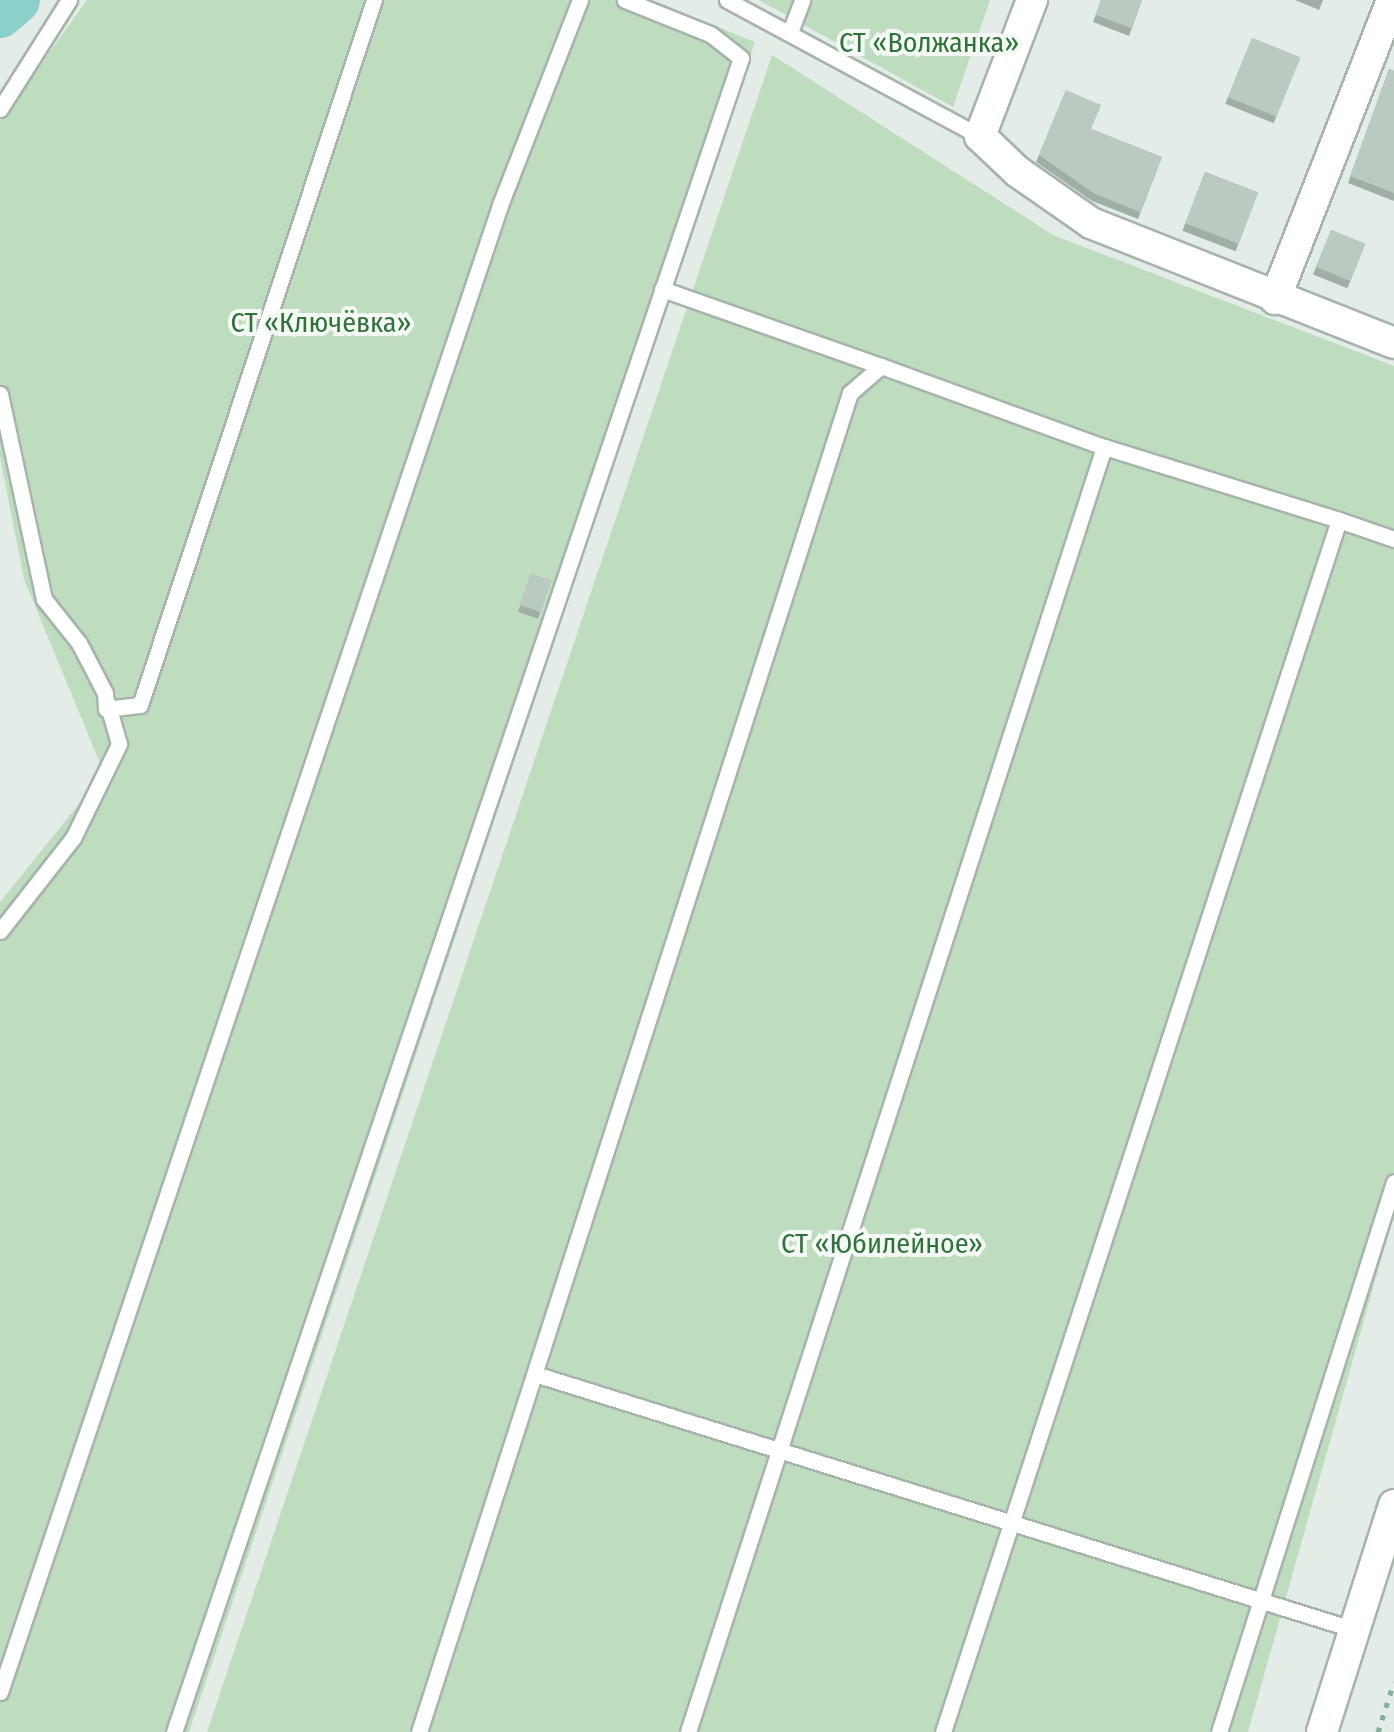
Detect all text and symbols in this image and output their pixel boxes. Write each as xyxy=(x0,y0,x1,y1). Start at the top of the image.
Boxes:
park label: СТ «Волжанка» xyxy=(839,26,1019,60)
park label: СТ «Ключёвка» xyxy=(231,306,411,340)
park label: СТ «Юбилейное» xyxy=(781,1227,983,1261)

